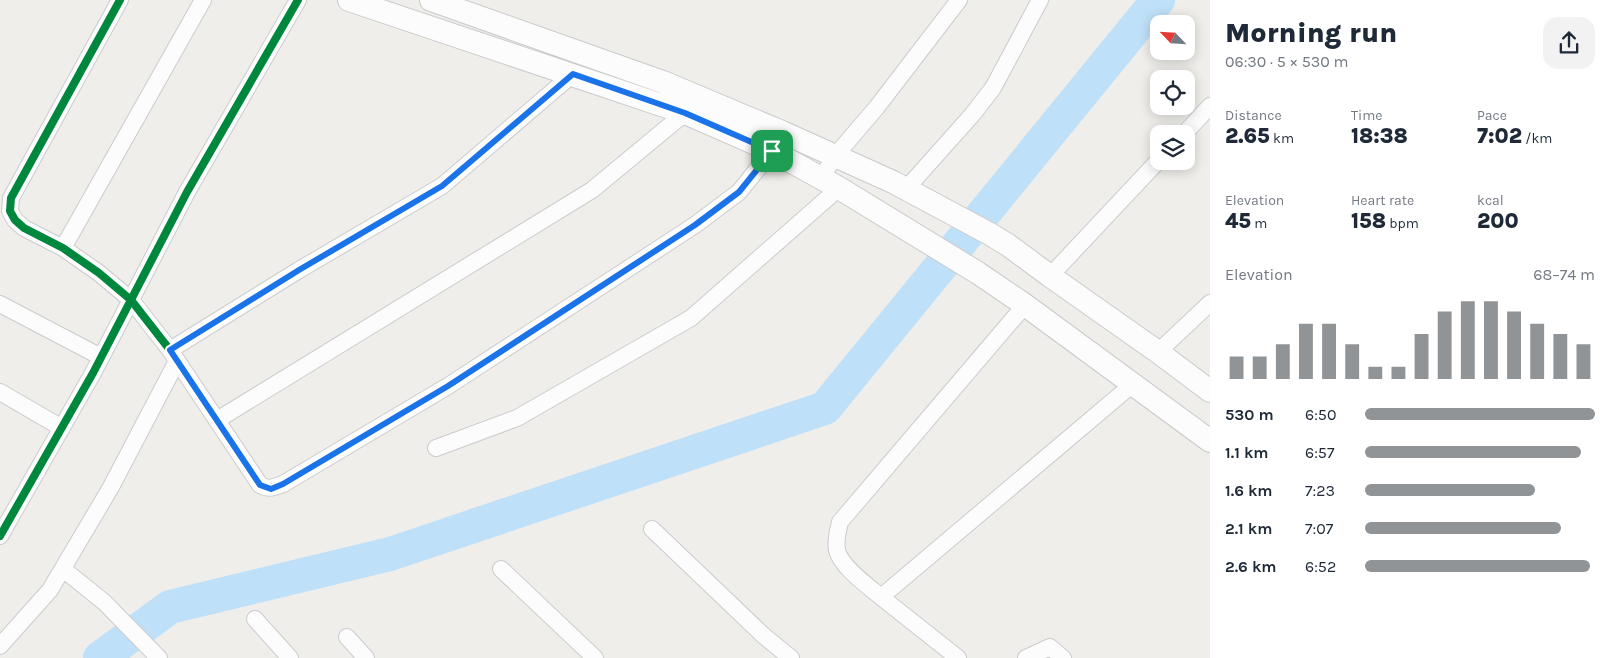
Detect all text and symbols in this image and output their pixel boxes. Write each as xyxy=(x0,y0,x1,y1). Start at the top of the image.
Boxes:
north arrow xyxy=(1150,15,1195,60)
map controls xyxy=(1150,15,1195,170)
text: Morning run xyxy=(1225,16,1397,49)
button: share xyxy=(1543,17,1595,69)
text: 06:30 · 5 × 530 m xyxy=(1225,52,1349,71)
button: locate xyxy=(1150,70,1195,115)
text: Distance xyxy=(1225,107,1282,124)
text: Time xyxy=(1351,107,1382,124)
text: Pace xyxy=(1477,107,1507,124)
text: 2.65 xyxy=(1225,124,1270,148)
text: 18:38 xyxy=(1351,124,1408,148)
text: 7:02 xyxy=(1477,124,1522,148)
button: layers xyxy=(1150,125,1195,170)
pin xyxy=(751,130,793,172)
text: km xyxy=(1270,130,1294,147)
text: /km xyxy=(1522,130,1552,147)
icon: arrive xyxy=(758,137,786,165)
text: Elevation xyxy=(1225,192,1284,209)
text: Heart rate xyxy=(1351,192,1414,209)
text: kcal xyxy=(1477,192,1504,209)
text: 45 xyxy=(1225,209,1251,233)
text: 158 xyxy=(1351,209,1386,233)
text: 200 xyxy=(1477,209,1519,233)
text: m xyxy=(1251,215,1267,232)
text: bpm xyxy=(1386,215,1419,232)
text: Elevation xyxy=(1225,265,1293,284)
text: 68–74 m xyxy=(1533,265,1595,284)
text: 530 m xyxy=(1225,405,1274,424)
text: 6:50 xyxy=(1305,405,1336,424)
text: 1.1 km xyxy=(1225,443,1269,462)
text: 6:57 xyxy=(1305,443,1334,462)
text: 1.6 km xyxy=(1225,481,1273,500)
text: 7:23 xyxy=(1305,481,1335,500)
text: 2.1 km xyxy=(1225,519,1273,538)
text: 7:07 xyxy=(1305,519,1333,538)
text: 2.6 km xyxy=(1225,557,1277,576)
text: 6:52 xyxy=(1305,557,1336,576)

